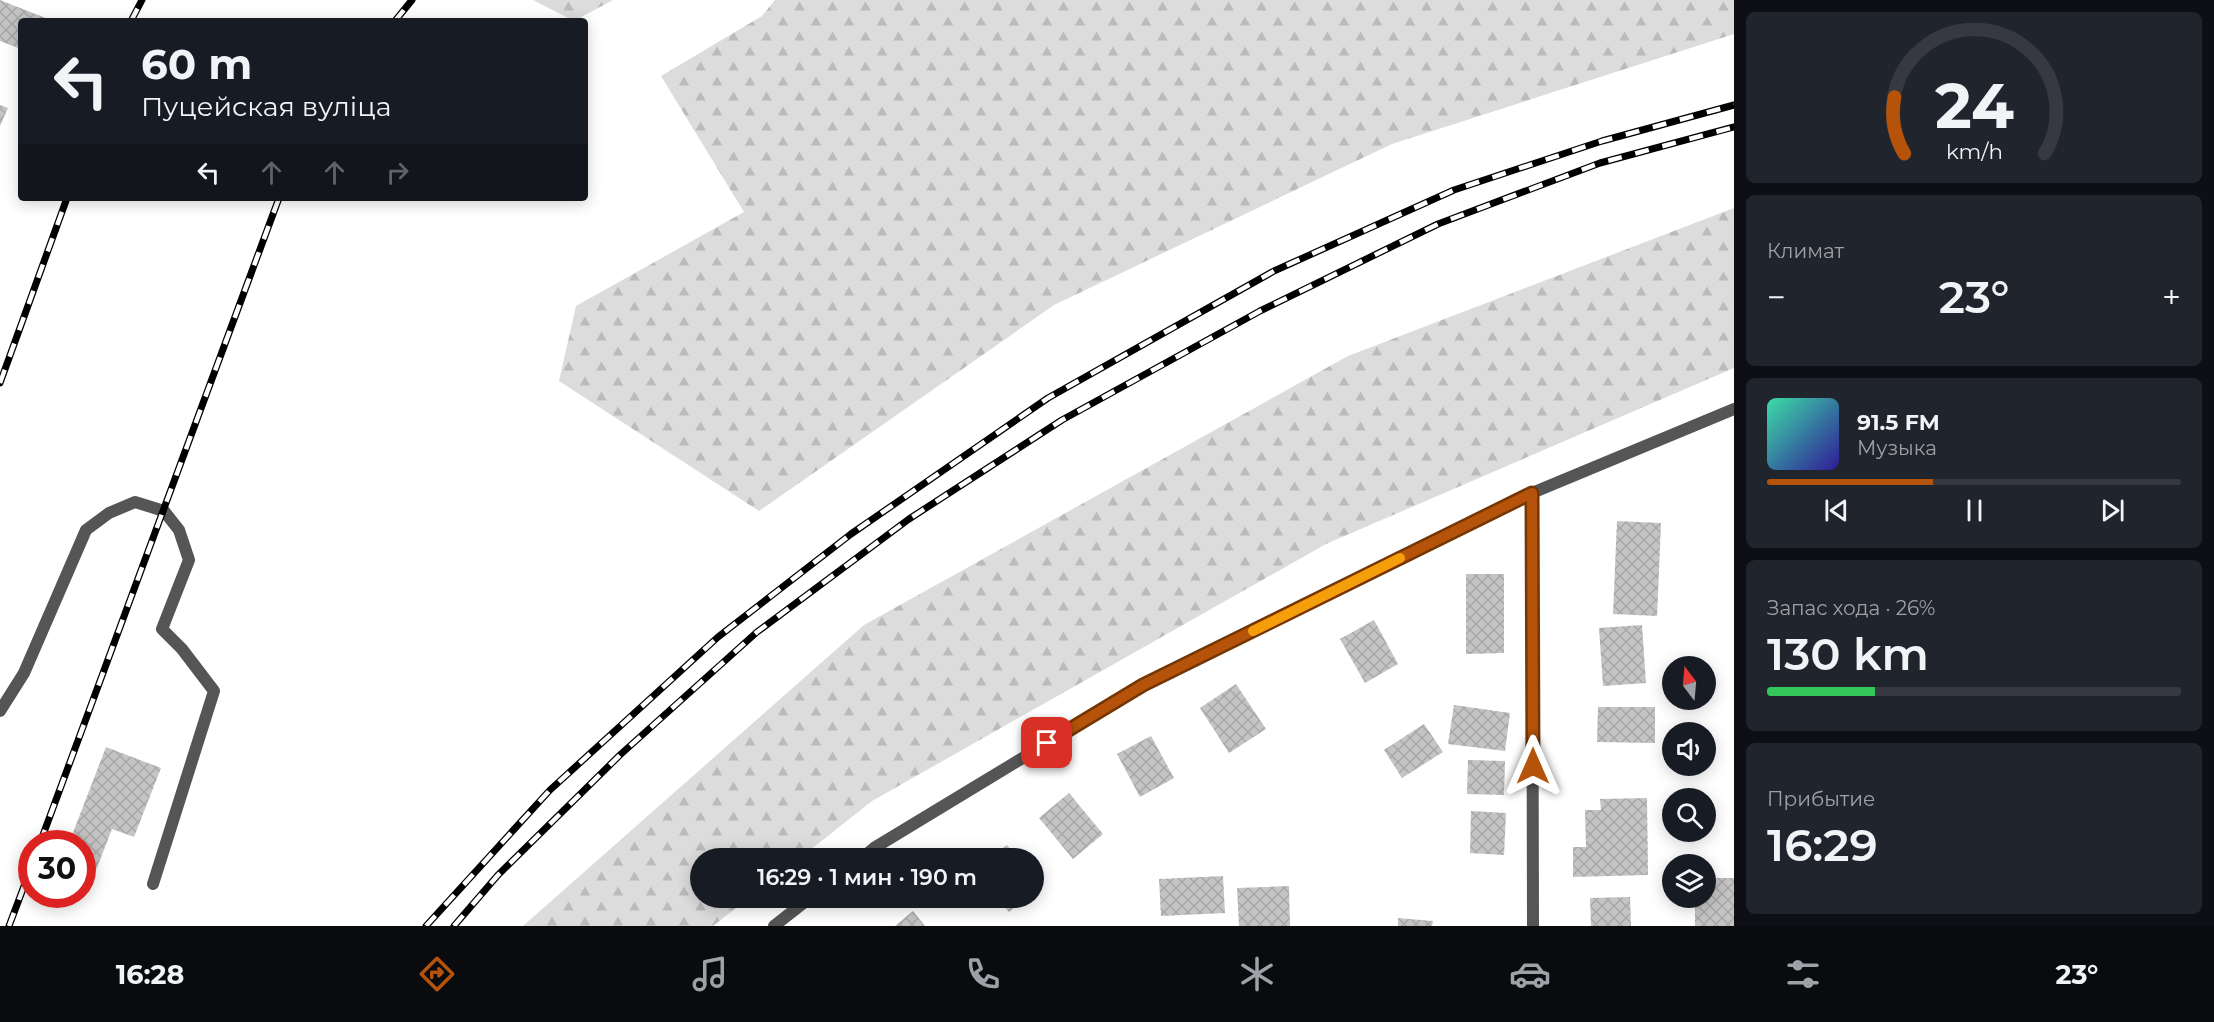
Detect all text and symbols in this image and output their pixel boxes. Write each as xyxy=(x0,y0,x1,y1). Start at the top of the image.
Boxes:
text: 60 m xyxy=(141,38,252,90)
icon: left xyxy=(42,42,120,120)
text: 24 xyxy=(1934,69,2014,145)
text: Пуцейская вуліца xyxy=(141,90,391,123)
text: km/h xyxy=(1945,139,2003,165)
icon: left xyxy=(192,156,225,189)
icon: ahead xyxy=(255,156,288,189)
icon: ahead xyxy=(318,156,351,189)
icon: right xyxy=(381,156,414,189)
text: Климат xyxy=(1767,239,1844,263)
text: 23° xyxy=(1939,269,2009,324)
text: − xyxy=(1767,277,1786,317)
text: + xyxy=(2162,277,2181,317)
text: 91.5 FM xyxy=(1857,409,1940,436)
text: Музыка xyxy=(1857,436,1937,460)
icon: previous xyxy=(1820,494,1853,527)
icon: pause xyxy=(1958,494,1991,527)
icon: next xyxy=(2096,494,2129,527)
text: Запас хода · 26% xyxy=(1767,596,1935,620)
text: 130 km xyxy=(1767,626,1929,681)
north arrow xyxy=(1662,656,1716,710)
map controls xyxy=(1662,656,1716,908)
pin xyxy=(1021,717,1072,768)
button: sound xyxy=(1662,722,1716,776)
icon: arrive xyxy=(1030,726,1063,759)
position arrow xyxy=(1501,734,1565,798)
text: Прибытие xyxy=(1767,787,1875,811)
button: search xyxy=(1662,788,1716,842)
text: 16:29 xyxy=(1767,817,1878,872)
speed limit sign: 30 xyxy=(18,830,96,908)
button: layers xyxy=(1662,854,1716,908)
text: 16:29 · 1 мин · 190 m xyxy=(757,864,977,891)
icon: directions xyxy=(416,953,458,995)
icon: music xyxy=(689,953,731,995)
icon: phone xyxy=(962,953,1004,995)
icon: climate xyxy=(1236,953,1278,995)
icon: car xyxy=(1509,953,1551,995)
icon: filters xyxy=(1782,953,1824,995)
text: 16:28 xyxy=(116,958,184,991)
text: 23° xyxy=(2055,958,2098,991)

